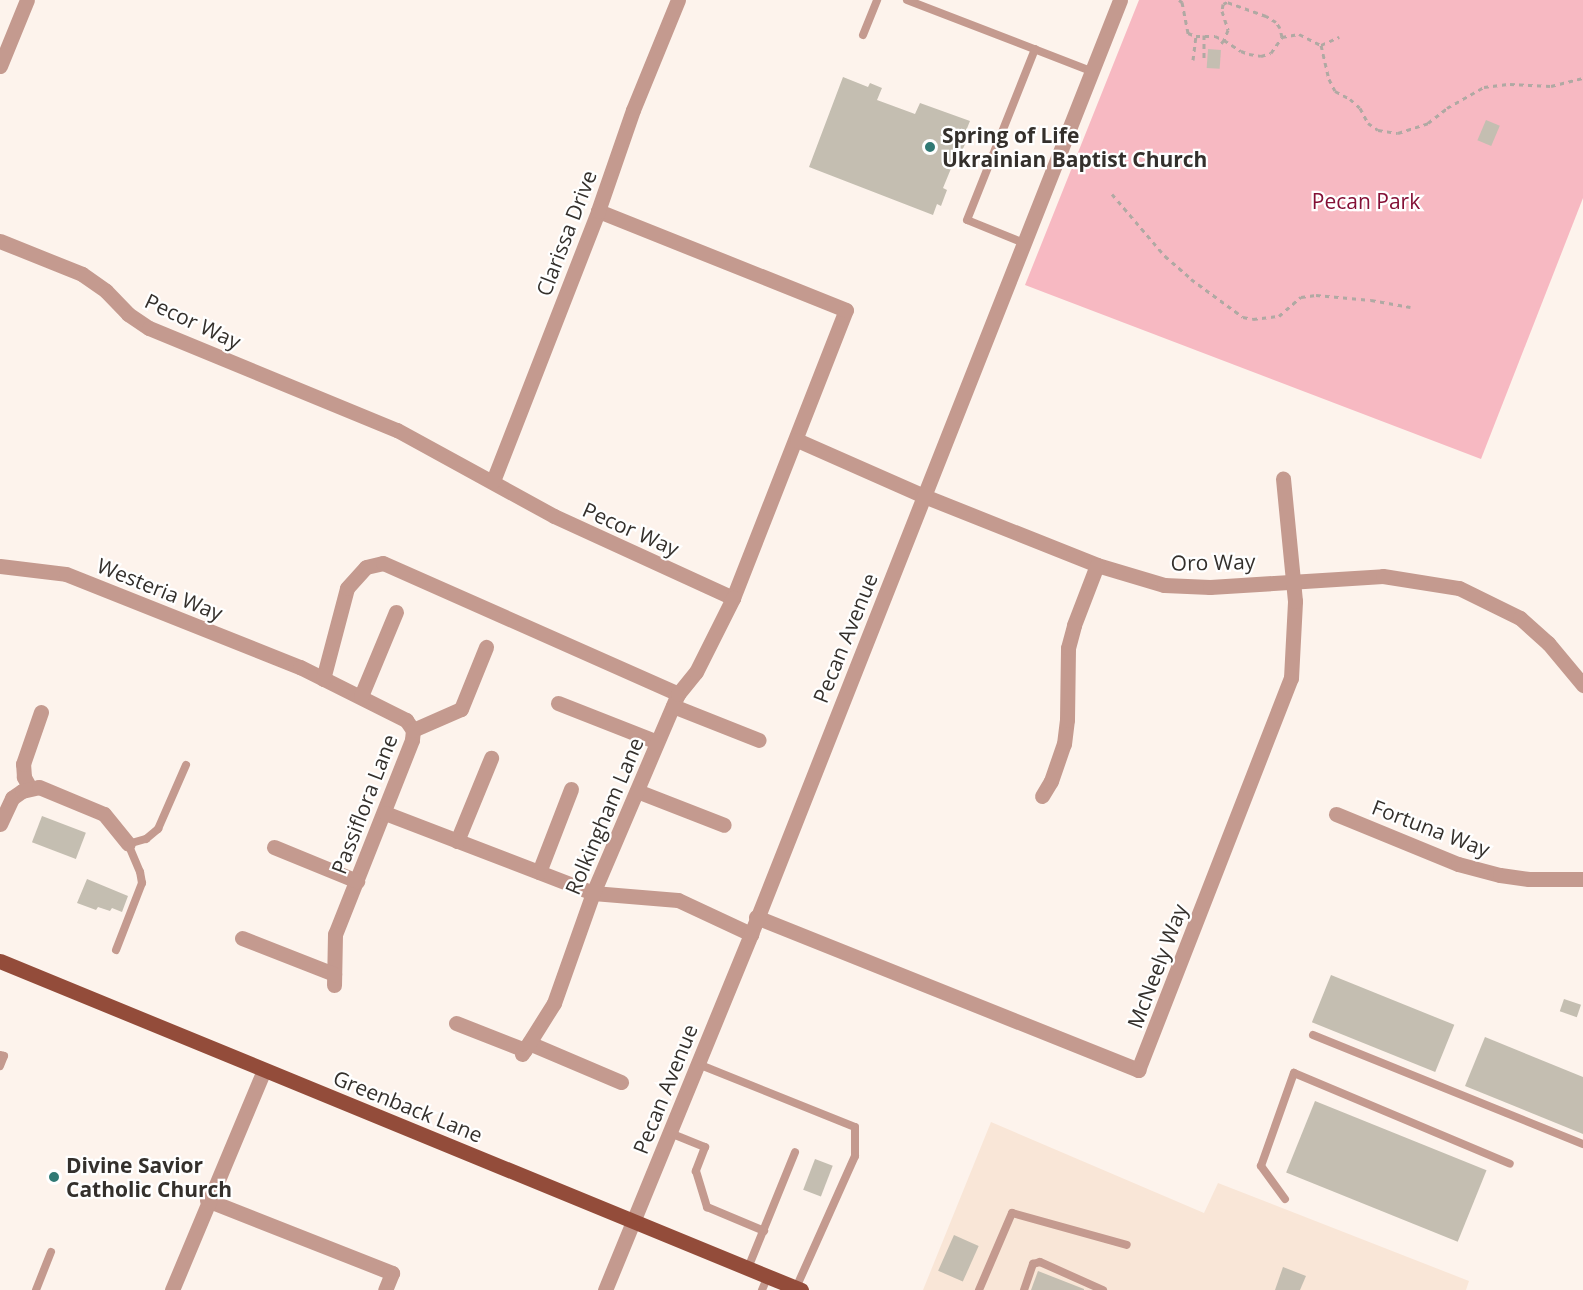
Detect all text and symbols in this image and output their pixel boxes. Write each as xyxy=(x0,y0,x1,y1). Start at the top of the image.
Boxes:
place label: Spring of Life Ukrainian Baptist Church xyxy=(942,122,1207,172)
marker: Spring of Life Ukrainian Baptist Church xyxy=(923,140,937,154)
street label: Clarissa Drive xyxy=(530,167,602,299)
park label: Pecan Park xyxy=(1312,188,1420,214)
street label: Pecor Way xyxy=(141,288,245,354)
street label: Pecor Way xyxy=(579,497,683,561)
street label: Oro Way xyxy=(1170,549,1256,575)
street label: Westeria Way xyxy=(94,552,226,626)
street label: Pecan Avenue xyxy=(808,569,882,707)
street label: Passiflora Lane xyxy=(326,731,402,877)
street label: Rolkingham Lane xyxy=(560,734,648,898)
street label: Fortuna Way xyxy=(1369,794,1493,862)
street label: McNeely Way xyxy=(1122,900,1192,1032)
street label: Pecan Avenue xyxy=(628,1020,702,1158)
street label: Greenback Lane xyxy=(330,1065,486,1147)
place label: Divine Savior Catholic Church xyxy=(66,1152,232,1202)
marker: Divine Savior Catholic Church xyxy=(47,1170,61,1184)

